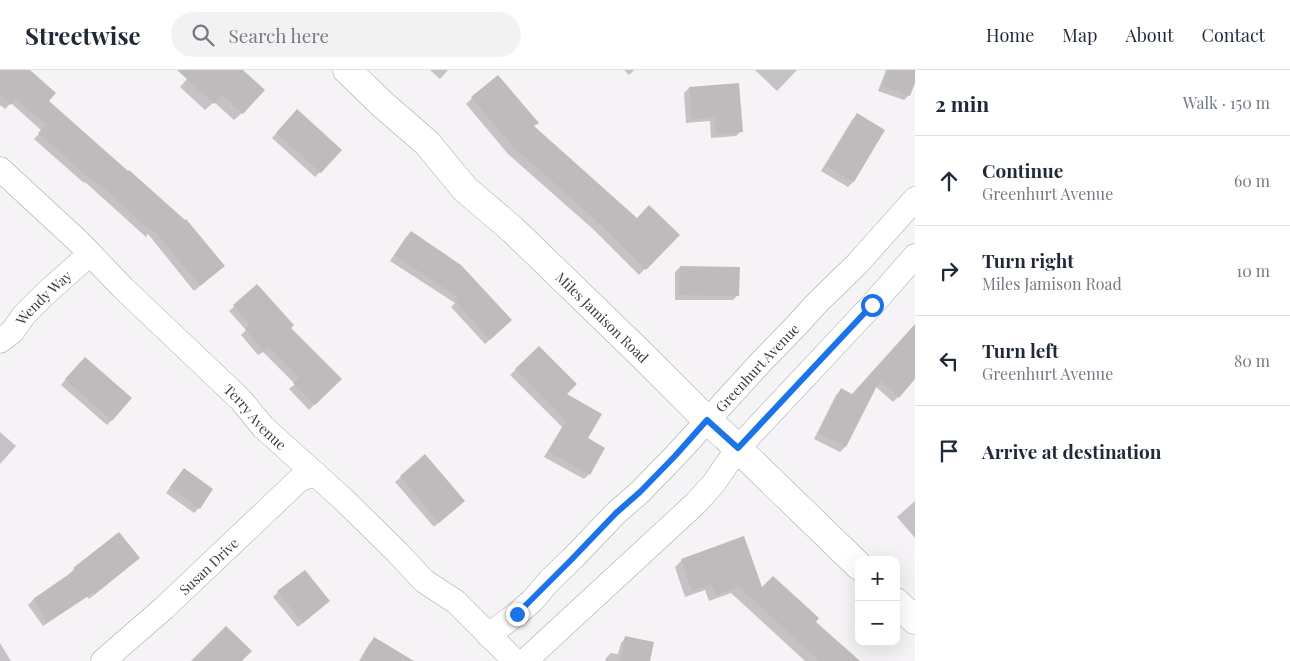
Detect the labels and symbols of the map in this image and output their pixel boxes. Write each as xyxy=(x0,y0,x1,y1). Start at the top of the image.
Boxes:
street label: Wendy Way xyxy=(10,266,75,329)
street label: Miles Jamison Road xyxy=(552,267,653,366)
route start xyxy=(861,294,884,317)
street label: Greenhurt Avenue xyxy=(711,319,803,416)
street label: Terry Avenue xyxy=(220,380,291,454)
street label: Susan Drive xyxy=(175,533,242,599)
route end xyxy=(506,603,529,626)

